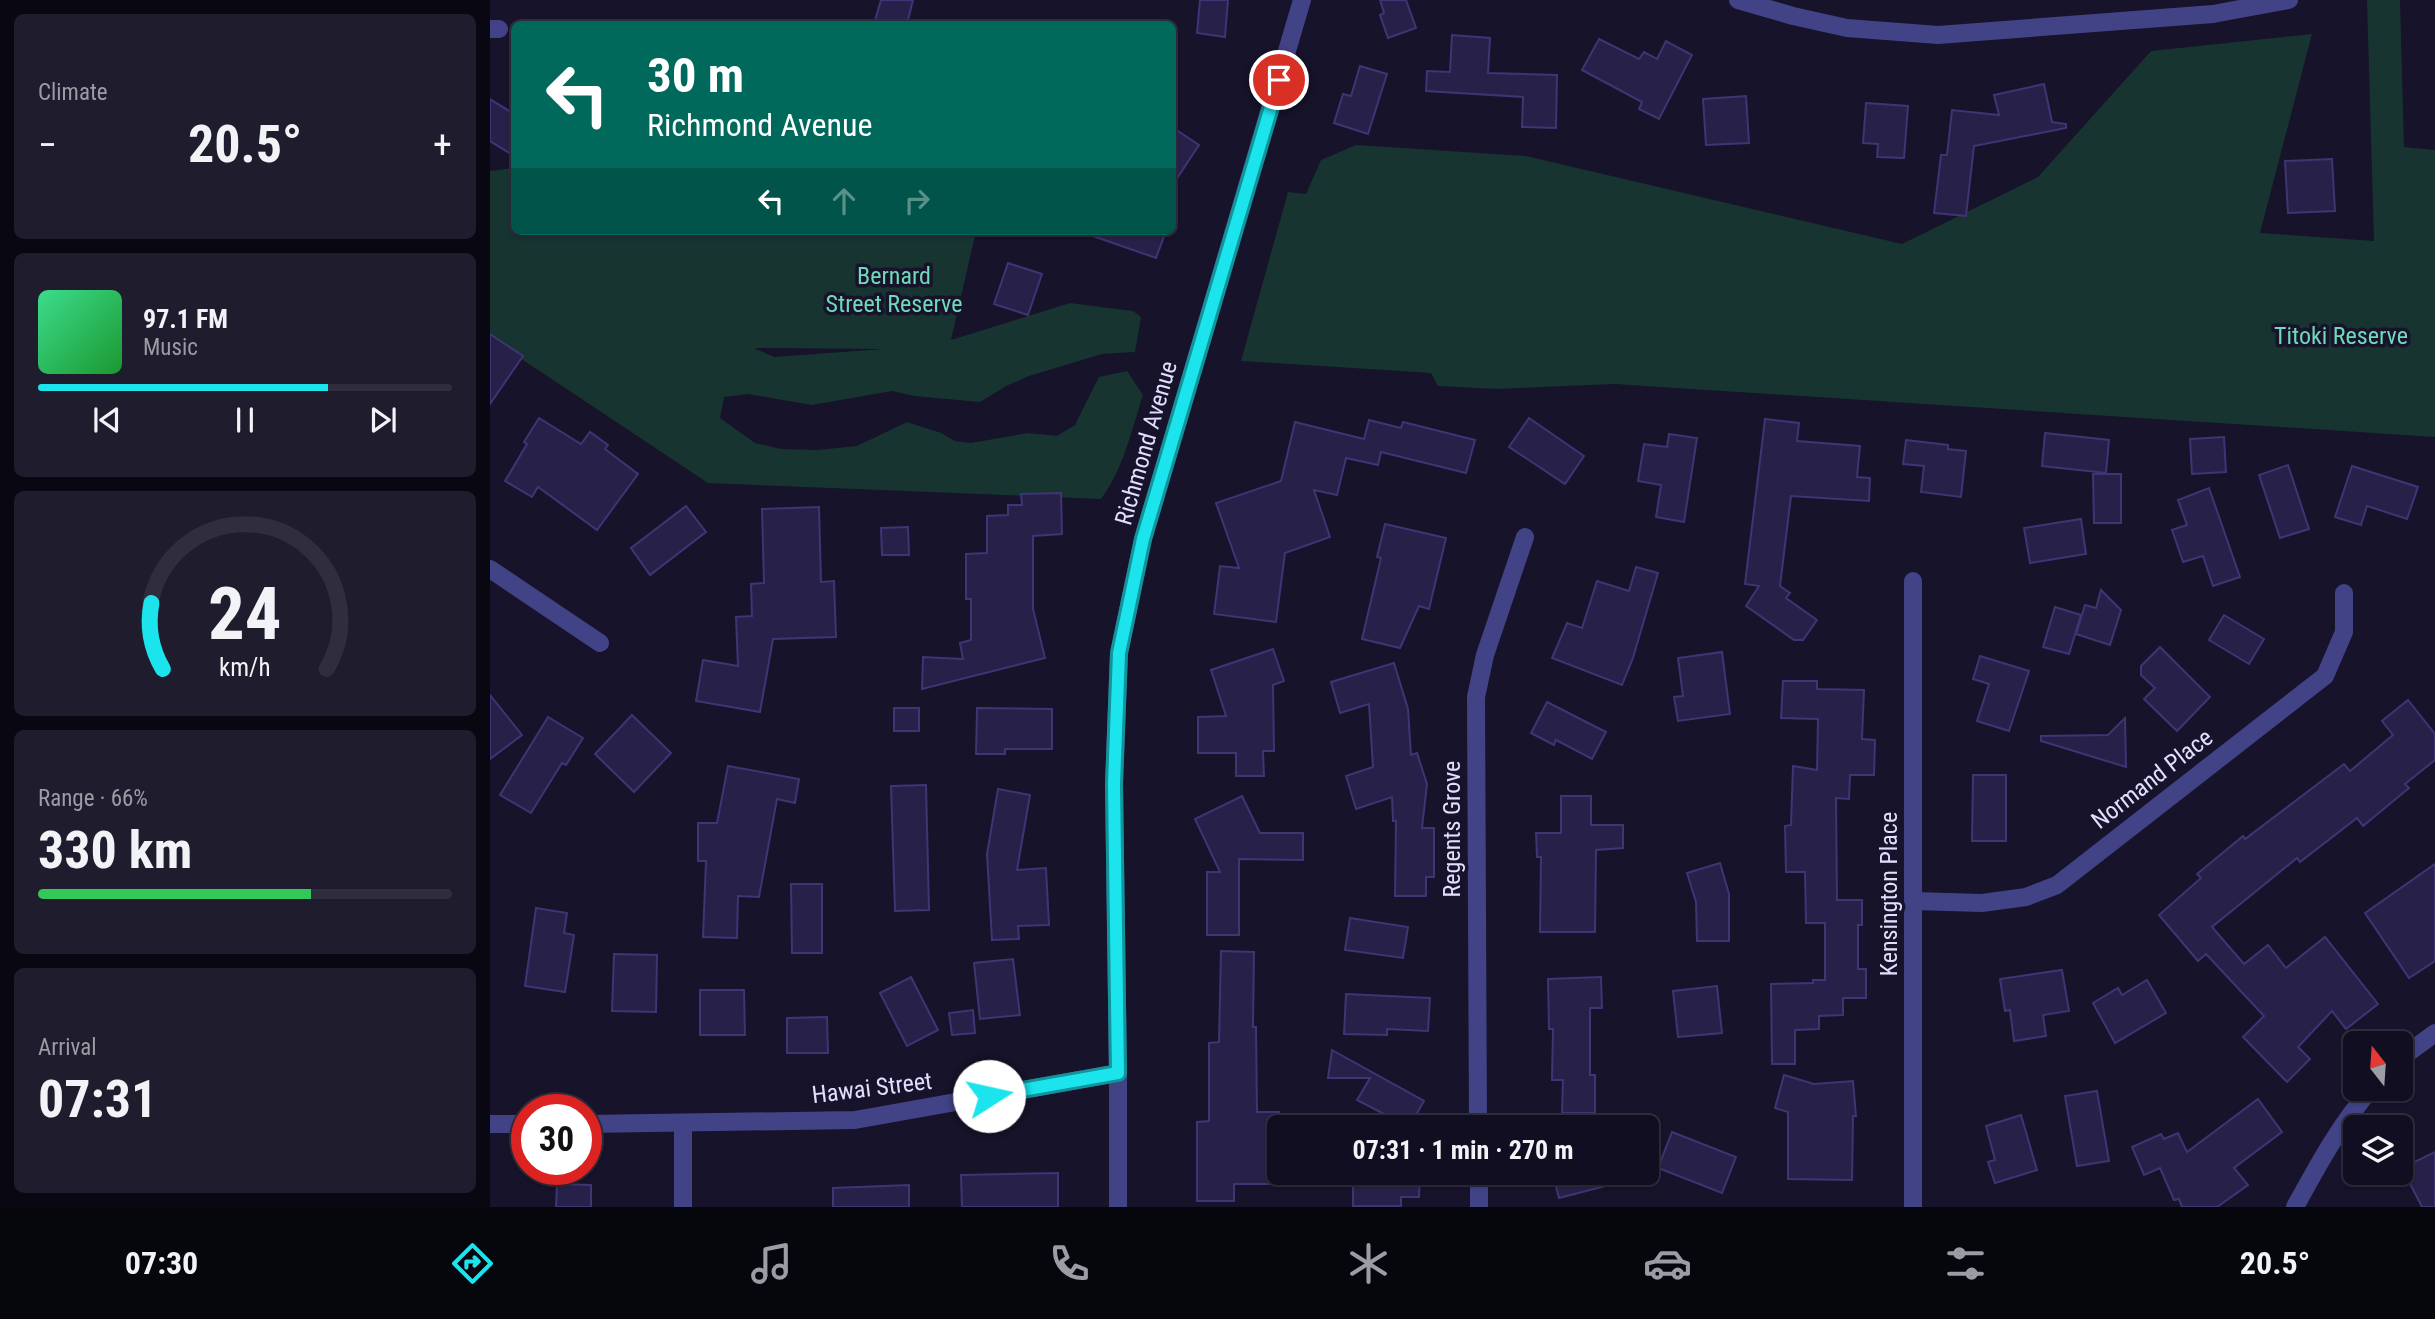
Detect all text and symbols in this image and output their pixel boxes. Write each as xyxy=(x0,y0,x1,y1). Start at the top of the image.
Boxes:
text: 30 m xyxy=(647,47,744,104)
icon: left xyxy=(532,49,623,140)
pin xyxy=(1249,50,1309,110)
icon: arrive xyxy=(1260,61,1298,99)
text: Climate xyxy=(38,79,108,106)
text: Richmond Avenue xyxy=(647,106,873,144)
text: 20.5° xyxy=(188,114,302,175)
text: − xyxy=(38,123,57,167)
text: + xyxy=(433,123,452,167)
icon: left xyxy=(752,182,790,220)
icon: ahead xyxy=(825,182,863,220)
icon: right xyxy=(898,182,936,220)
park label: Bernard Street Reserve xyxy=(826,262,962,318)
text: 97.1 FM xyxy=(143,304,228,334)
park label: Titoki Reserve xyxy=(2274,322,2408,350)
text: Music xyxy=(143,334,198,361)
street label: Richmond Avenue xyxy=(1109,358,1183,528)
icon: previous xyxy=(88,401,126,439)
icon: pause xyxy=(226,401,264,439)
icon: next xyxy=(364,401,402,439)
text: 24 xyxy=(208,572,282,658)
text: km/h xyxy=(219,653,271,682)
street label: Normand Place xyxy=(2086,723,2218,835)
street label: Regents Grove xyxy=(1438,761,1466,897)
text: Range · 66% xyxy=(38,785,148,812)
street label: Kensington Place xyxy=(1875,812,1903,976)
text: 330 km xyxy=(38,820,192,881)
north arrow xyxy=(2343,1031,2413,1101)
map controls xyxy=(2343,1031,2413,1185)
text: Arrival xyxy=(38,1034,97,1061)
position arrow xyxy=(952,1059,1026,1133)
street label: Hawai Street xyxy=(810,1067,934,1109)
text: 07:31 xyxy=(38,1069,157,1130)
speed limit sign: 30 xyxy=(511,1094,602,1185)
button: layers xyxy=(2343,1115,2413,1185)
text: 07:31 · 1 min · 270 m xyxy=(1353,1135,1573,1165)
icon: directions xyxy=(448,1239,497,1288)
icon: music xyxy=(747,1239,796,1288)
icon: phone xyxy=(1045,1239,1094,1288)
icon: climate xyxy=(1344,1239,1393,1288)
icon: car xyxy=(1643,1239,1692,1288)
icon: filters xyxy=(1941,1239,1990,1288)
text: 07:30 xyxy=(125,1244,198,1282)
text: 20.5° xyxy=(2240,1244,2310,1282)

